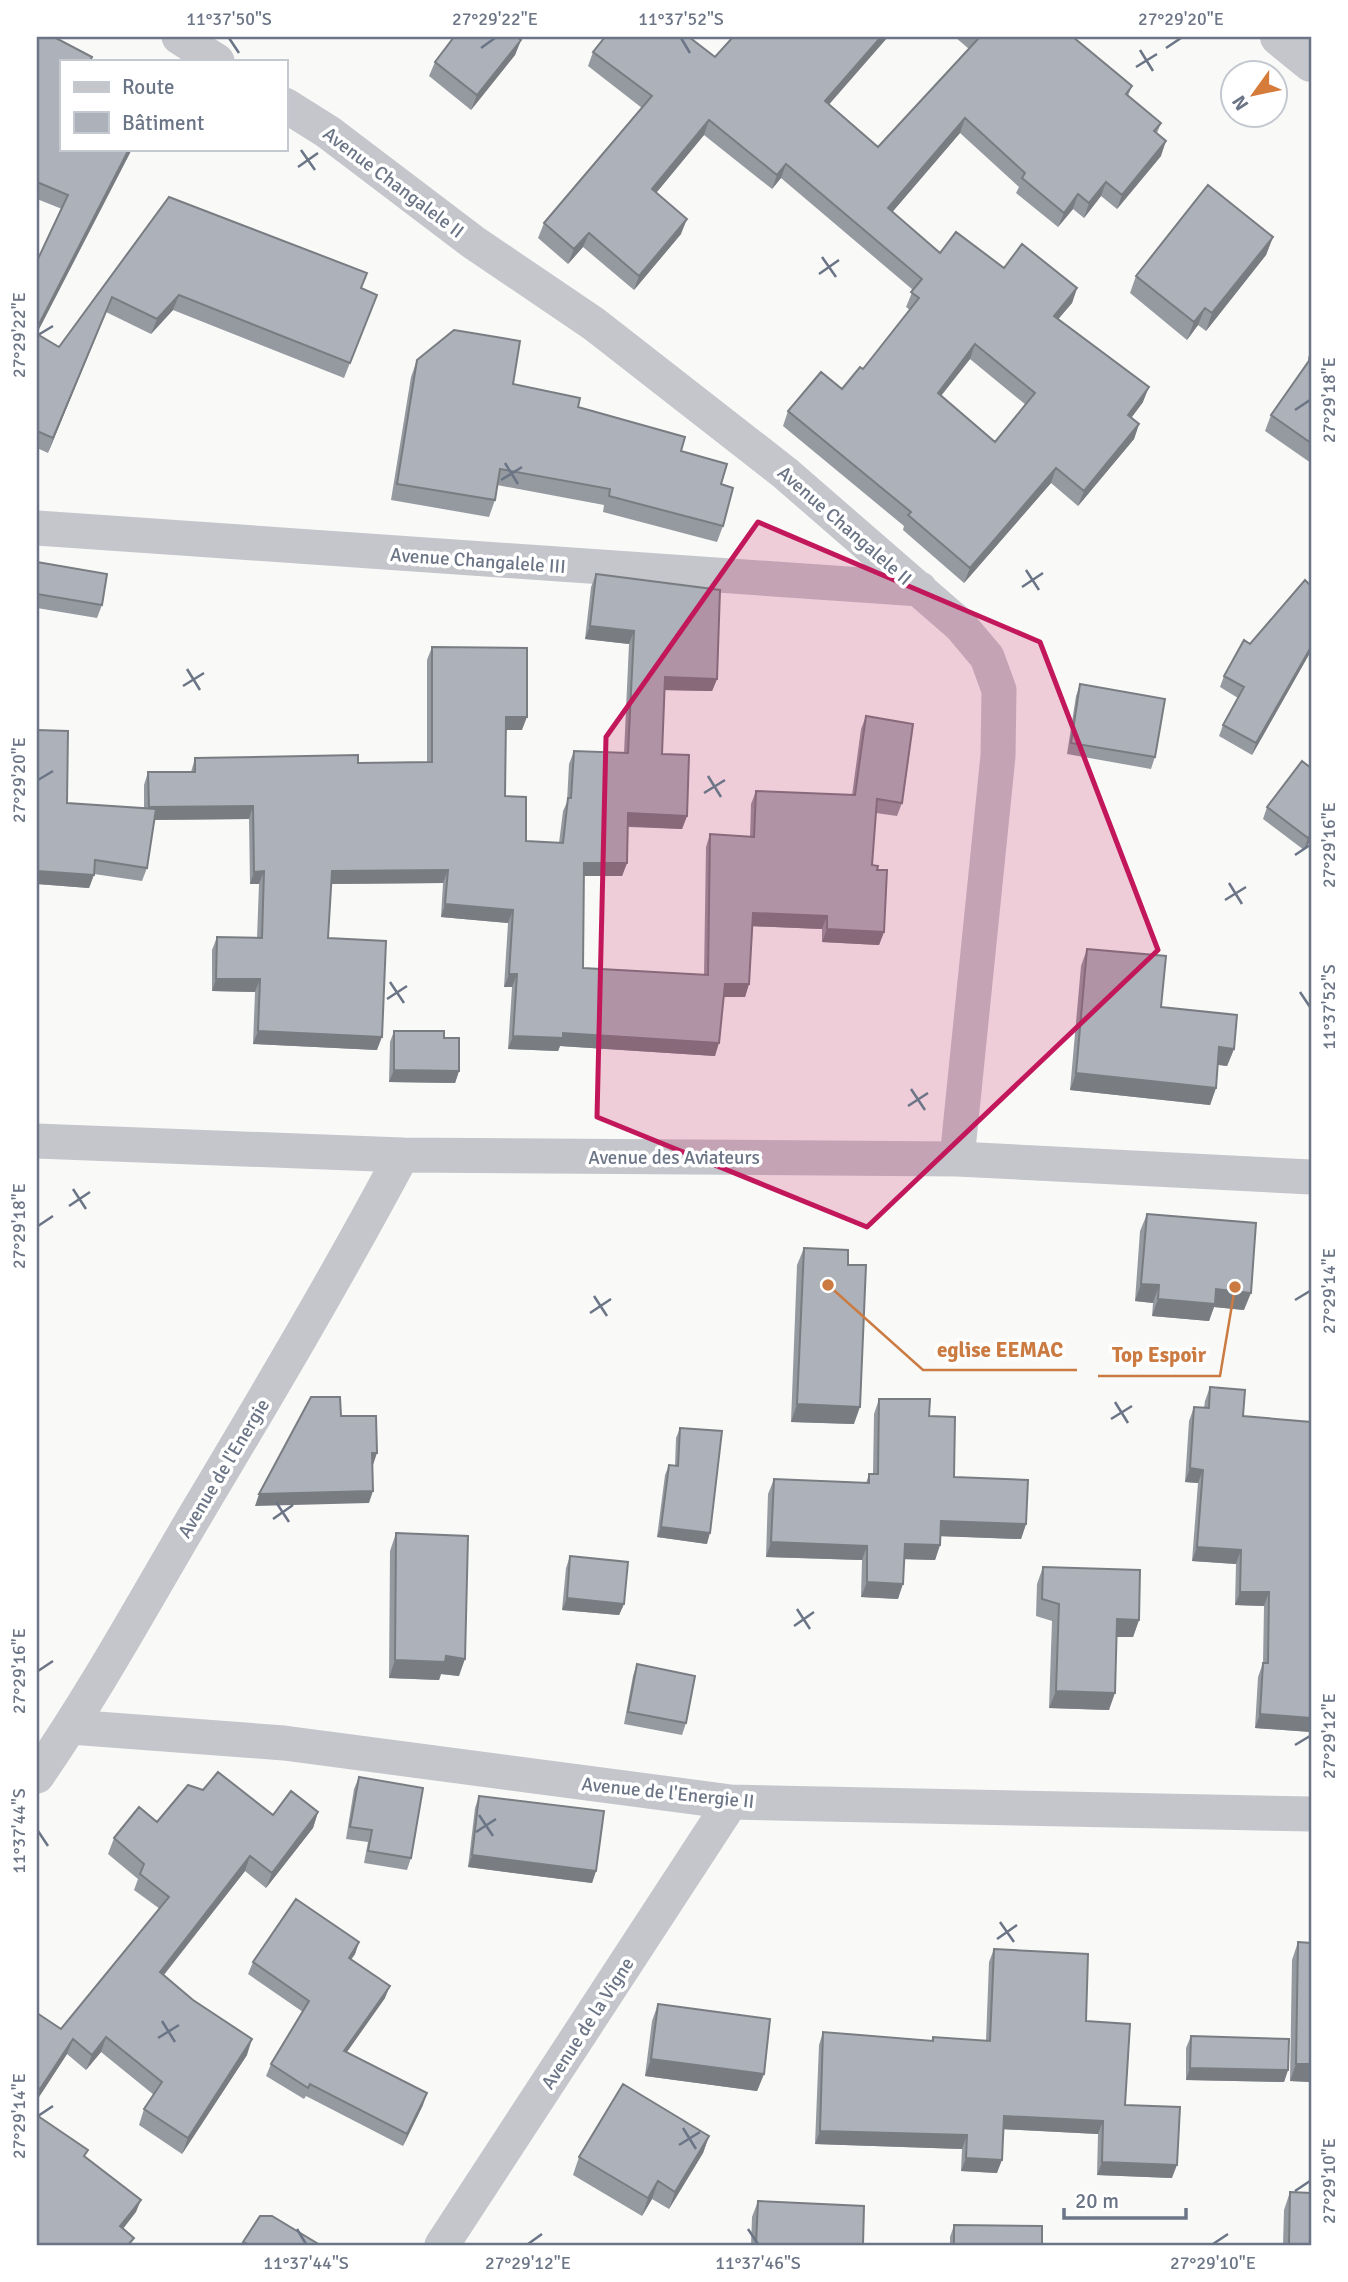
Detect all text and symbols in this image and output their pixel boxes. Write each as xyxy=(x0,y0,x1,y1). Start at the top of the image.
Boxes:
text: 11°37'50"S xyxy=(186,8,272,30)
text: 27°29'22"E xyxy=(452,8,538,30)
text: 11°37'52"S xyxy=(638,8,724,30)
text: 27°29'20"E xyxy=(1138,8,1224,30)
legend xyxy=(60,60,287,150)
north arrow xyxy=(1218,60,1288,130)
text: Route xyxy=(122,74,174,100)
text: N xyxy=(1227,91,1254,115)
text: Bâtiment xyxy=(122,110,204,136)
street label: Avenue Changalele II xyxy=(318,122,469,244)
text: 27°29'22"E xyxy=(8,292,30,378)
text: 27°29'18"E xyxy=(1318,357,1340,443)
street label: Avenue Changalele II xyxy=(772,461,916,591)
street label: Avenue Changalele III xyxy=(389,543,566,579)
text: 27°29'20"E xyxy=(8,737,30,823)
text: 27°29'16"E xyxy=(1318,802,1340,888)
text: 11°37'52"S xyxy=(1318,964,1340,1050)
street label: Avenue des Aviateurs xyxy=(588,1146,760,1170)
text: 27°29'18"E xyxy=(8,1183,30,1269)
text: 27°29'14"E xyxy=(1318,1248,1340,1334)
callout: eglise EEMAC xyxy=(923,1328,1077,1370)
callout: Top Espoir xyxy=(1098,1334,1220,1376)
text: eglise EEMAC xyxy=(937,1337,1063,1363)
text: Top Espoir xyxy=(1112,1342,1207,1368)
street label: Avenue de l'Energie xyxy=(173,1394,275,1543)
text: 27°29'16"E xyxy=(8,1628,30,1714)
text: 27°29'12"E xyxy=(1318,1693,1340,1779)
street label: Avenue de l'Energie II xyxy=(580,1772,756,1814)
text: 11°37'44"S xyxy=(8,1788,30,1874)
street label: Avenue de la Vigne xyxy=(536,1953,640,2094)
text: 27°29'14"E xyxy=(8,2073,30,2159)
text: 27°29'10"E xyxy=(1318,2138,1340,2224)
scale bar xyxy=(1064,2177,1187,2221)
text: 20 m xyxy=(1075,2188,1119,2214)
text: 11°37'44"S xyxy=(263,2252,349,2274)
text: 27°29'12"E xyxy=(485,2252,571,2274)
text: 11°37'46"S xyxy=(715,2252,801,2274)
text: 27°29'10"E xyxy=(1170,2252,1256,2274)

